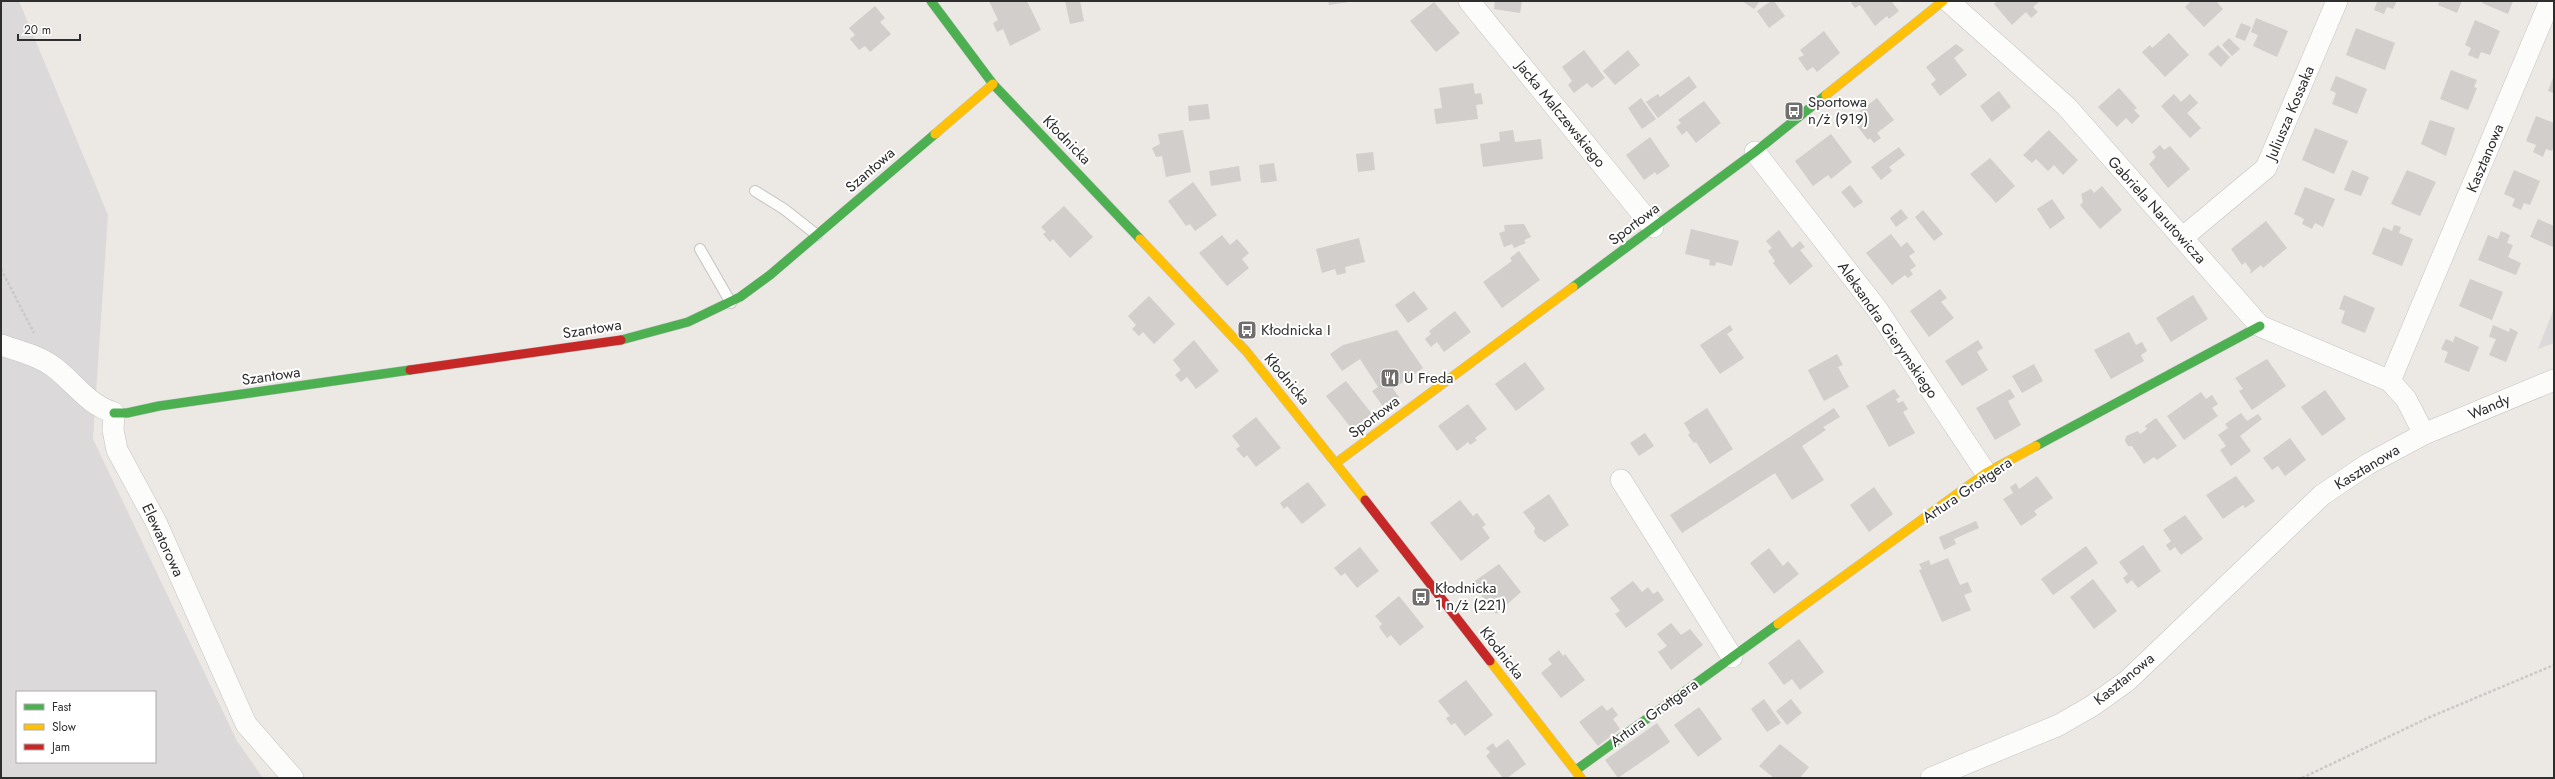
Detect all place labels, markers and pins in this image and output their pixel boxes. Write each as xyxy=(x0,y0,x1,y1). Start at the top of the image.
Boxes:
place label: Sportowa n/ż (919) xyxy=(1808,91,1868,130)
bus stop icon: Sportowa n/ż (919) xyxy=(1783,100,1805,122)
bus stop icon: Kłodnicka I xyxy=(1236,319,1258,341)
place label: Kłodnicka I xyxy=(1261,319,1331,341)
restaurant icon: U Freda xyxy=(1379,367,1401,389)
place label: U Freda xyxy=(1404,367,1454,389)
place label: Kłodnicka 1 n/ż (221) xyxy=(1435,577,1506,616)
bus stop icon: Kłodnicka 1 n/ż (221) xyxy=(1410,586,1432,608)

